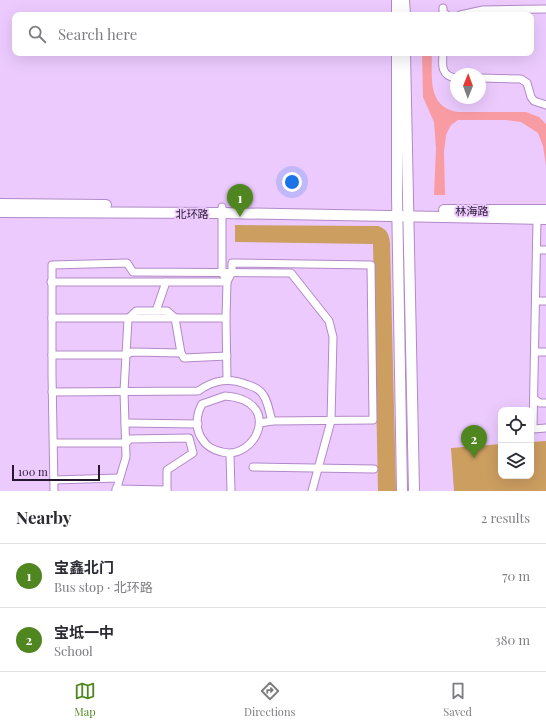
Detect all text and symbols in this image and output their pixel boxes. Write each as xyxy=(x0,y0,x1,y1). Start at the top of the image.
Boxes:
search box xyxy=(12,12,534,56)
icon: search xyxy=(26,23,48,45)
text: Search here xyxy=(58,24,137,44)
north arrow xyxy=(450,68,486,104)
your location xyxy=(282,172,302,192)
pin: 1 xyxy=(227,184,253,217)
street label: 林海路 xyxy=(456,203,489,218)
street label: 北环路 xyxy=(176,206,209,221)
map controls xyxy=(498,407,534,479)
button: locate xyxy=(498,407,534,443)
pin: 2 xyxy=(461,425,487,458)
button: layers xyxy=(498,443,534,479)
scale bar xyxy=(12,463,100,482)
text: 100 m xyxy=(18,464,48,479)
text: Nearby xyxy=(16,506,71,528)
text: 2 results xyxy=(481,509,530,526)
text: 宝鑫北门 xyxy=(54,557,114,577)
text: 1 xyxy=(27,567,31,584)
text: 70 m xyxy=(502,567,530,584)
text: Bus stop · 北环路 xyxy=(54,578,153,595)
text: 宝坻一中 xyxy=(54,622,114,642)
text: 2 xyxy=(26,631,32,648)
text: 380 m xyxy=(495,631,530,648)
text: School xyxy=(54,642,93,659)
tab: Map xyxy=(74,680,96,719)
tab: Directions xyxy=(244,680,295,719)
tab: Saved xyxy=(443,680,472,719)

